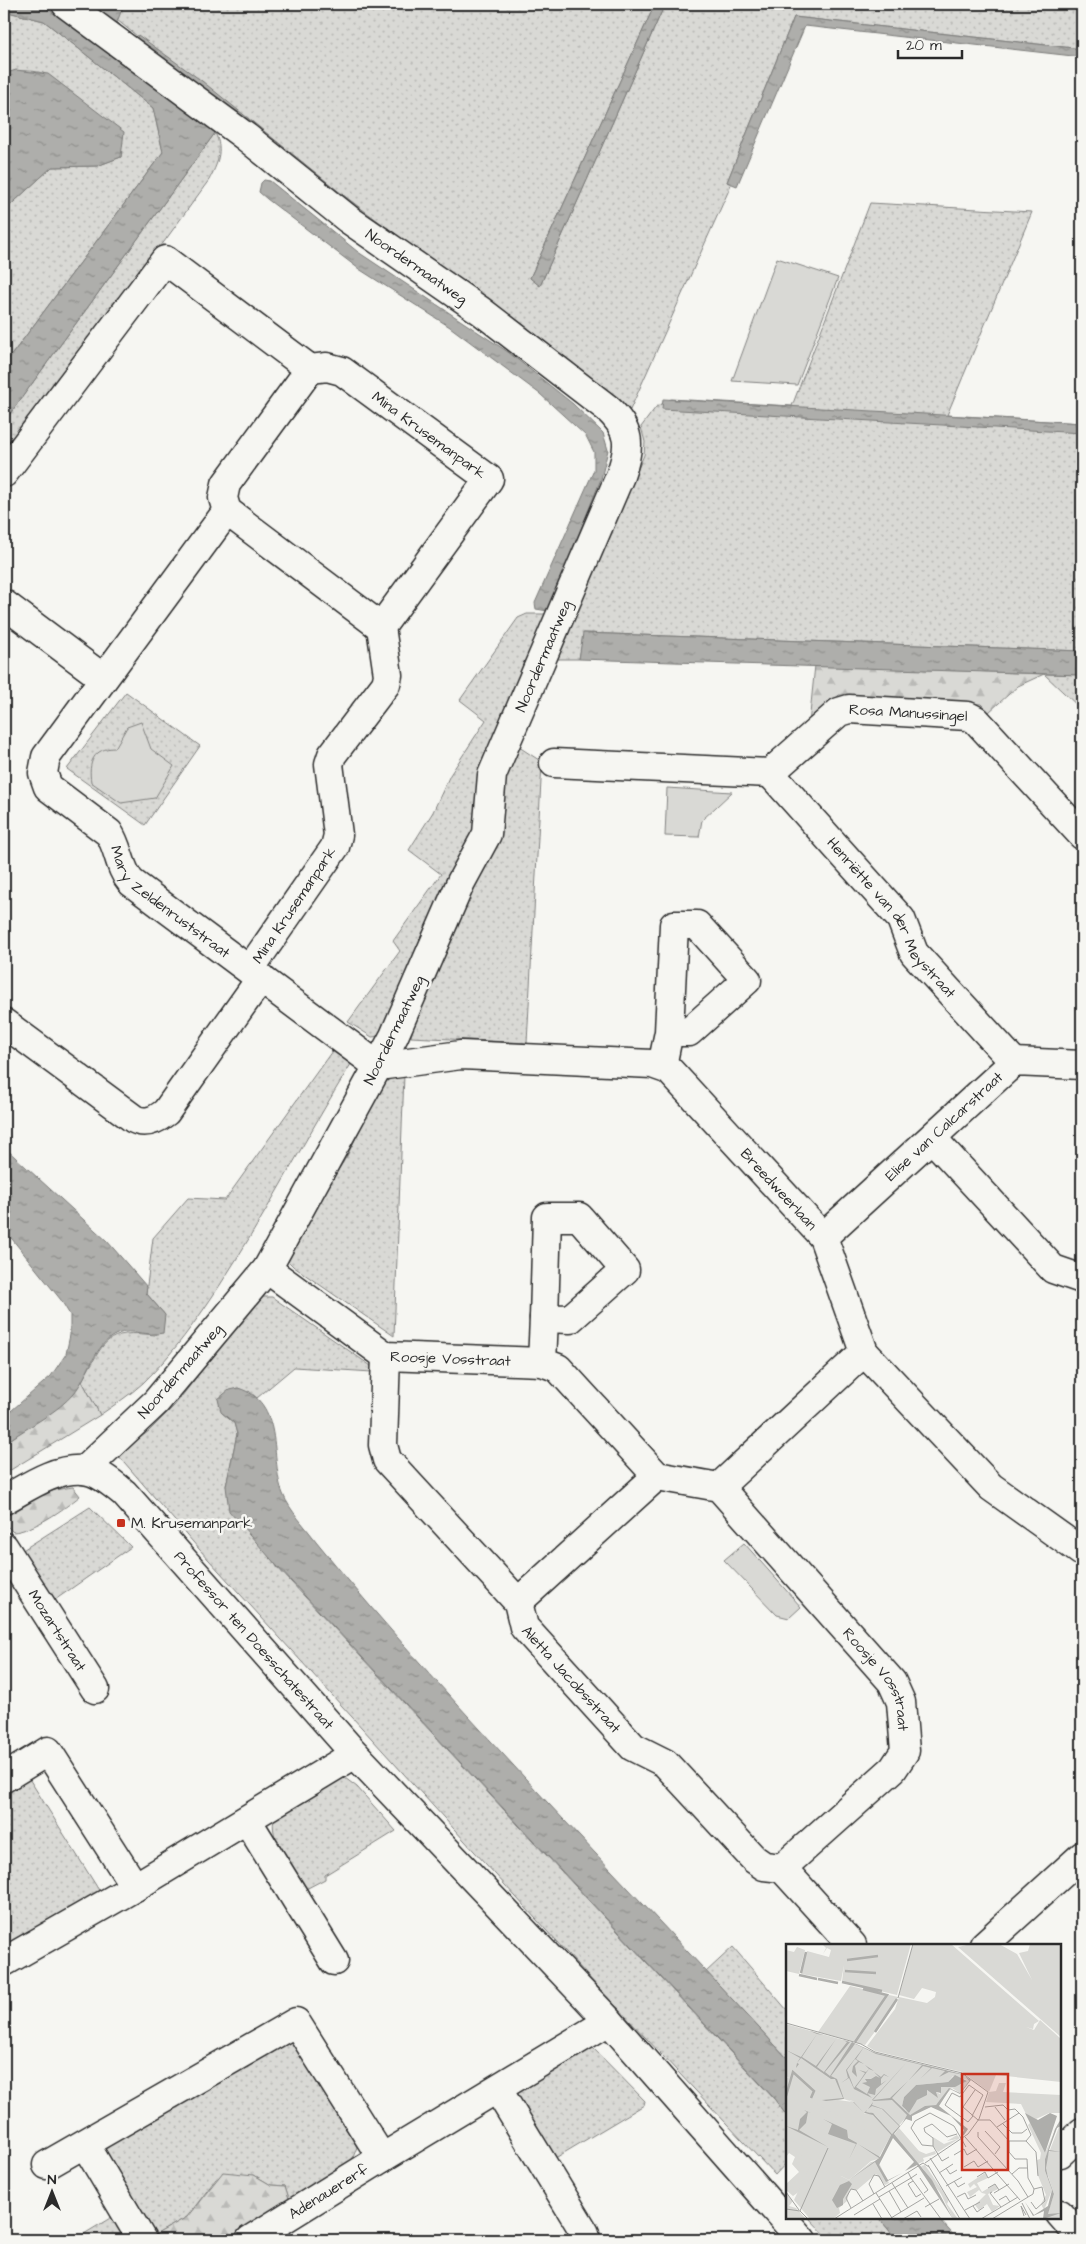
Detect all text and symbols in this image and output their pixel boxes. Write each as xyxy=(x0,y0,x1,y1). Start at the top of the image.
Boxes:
scale bar xyxy=(898,28,962,60)
text: 20 m xyxy=(906,35,942,56)
street label: Noordermaatweg xyxy=(361,224,472,310)
street label: Mina Krusemanpark xyxy=(367,386,490,484)
street label: Noordermaatweg xyxy=(510,597,578,716)
street label: Rosa Manussingel xyxy=(848,699,968,727)
street label: Henriëtte van der Meystraat xyxy=(822,833,960,1003)
street label: Mary Zeldenruststraat xyxy=(105,843,234,963)
street label: Mina Krusemanpark xyxy=(247,843,341,968)
street label: Noordermaatweg xyxy=(359,972,431,1089)
street label: Elise van Calcarstraat xyxy=(881,1067,1008,1186)
street label: Breedweerlaan xyxy=(735,1144,822,1235)
street label: Noordermaatweg xyxy=(133,1319,228,1424)
street label: Roosje Vosstraat xyxy=(390,1346,511,1372)
place label: M. Krusemanpark xyxy=(131,1513,252,1534)
marker: M. Krusemanpark xyxy=(115,1517,127,1529)
street label: Professor ten Doesschatestraat xyxy=(169,1547,339,1734)
street label: Mozartstraat xyxy=(23,1586,91,1676)
street label: Aletta Jacobsstraat xyxy=(517,1621,625,1738)
street label: Roosje Vosstraat xyxy=(838,1623,913,1732)
inset map xyxy=(786,1944,1061,2219)
street label: Adenauererf xyxy=(285,2159,372,2225)
north arrow xyxy=(28,2166,78,2216)
text: N xyxy=(48,2170,57,2190)

